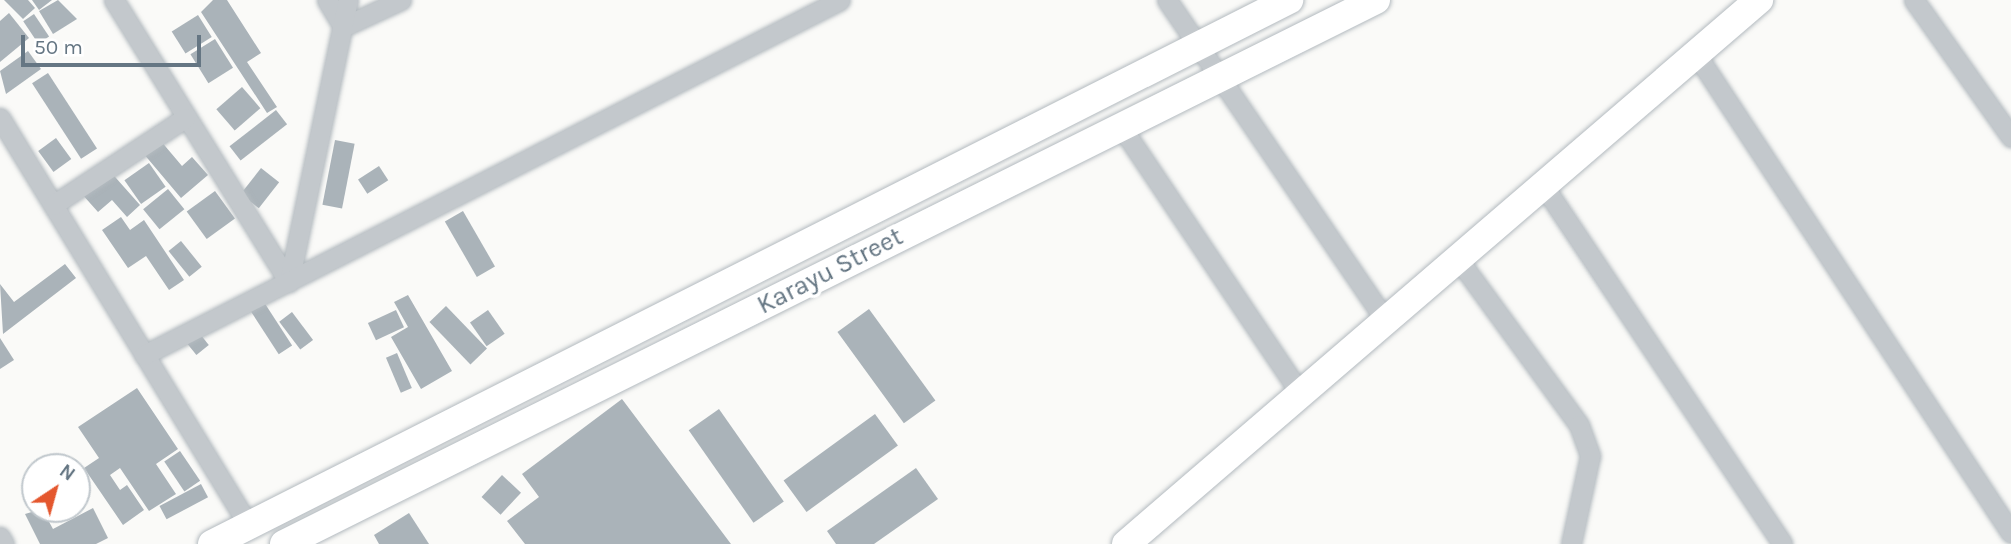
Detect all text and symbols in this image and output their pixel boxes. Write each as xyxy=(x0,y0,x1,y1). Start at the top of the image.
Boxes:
scale bar xyxy=(24,21,205,65)
text: 50 m xyxy=(34,35,83,59)
street label: Karayu Street xyxy=(752,221,908,321)
north arrow xyxy=(21,453,91,523)
text: N xyxy=(55,460,79,486)

